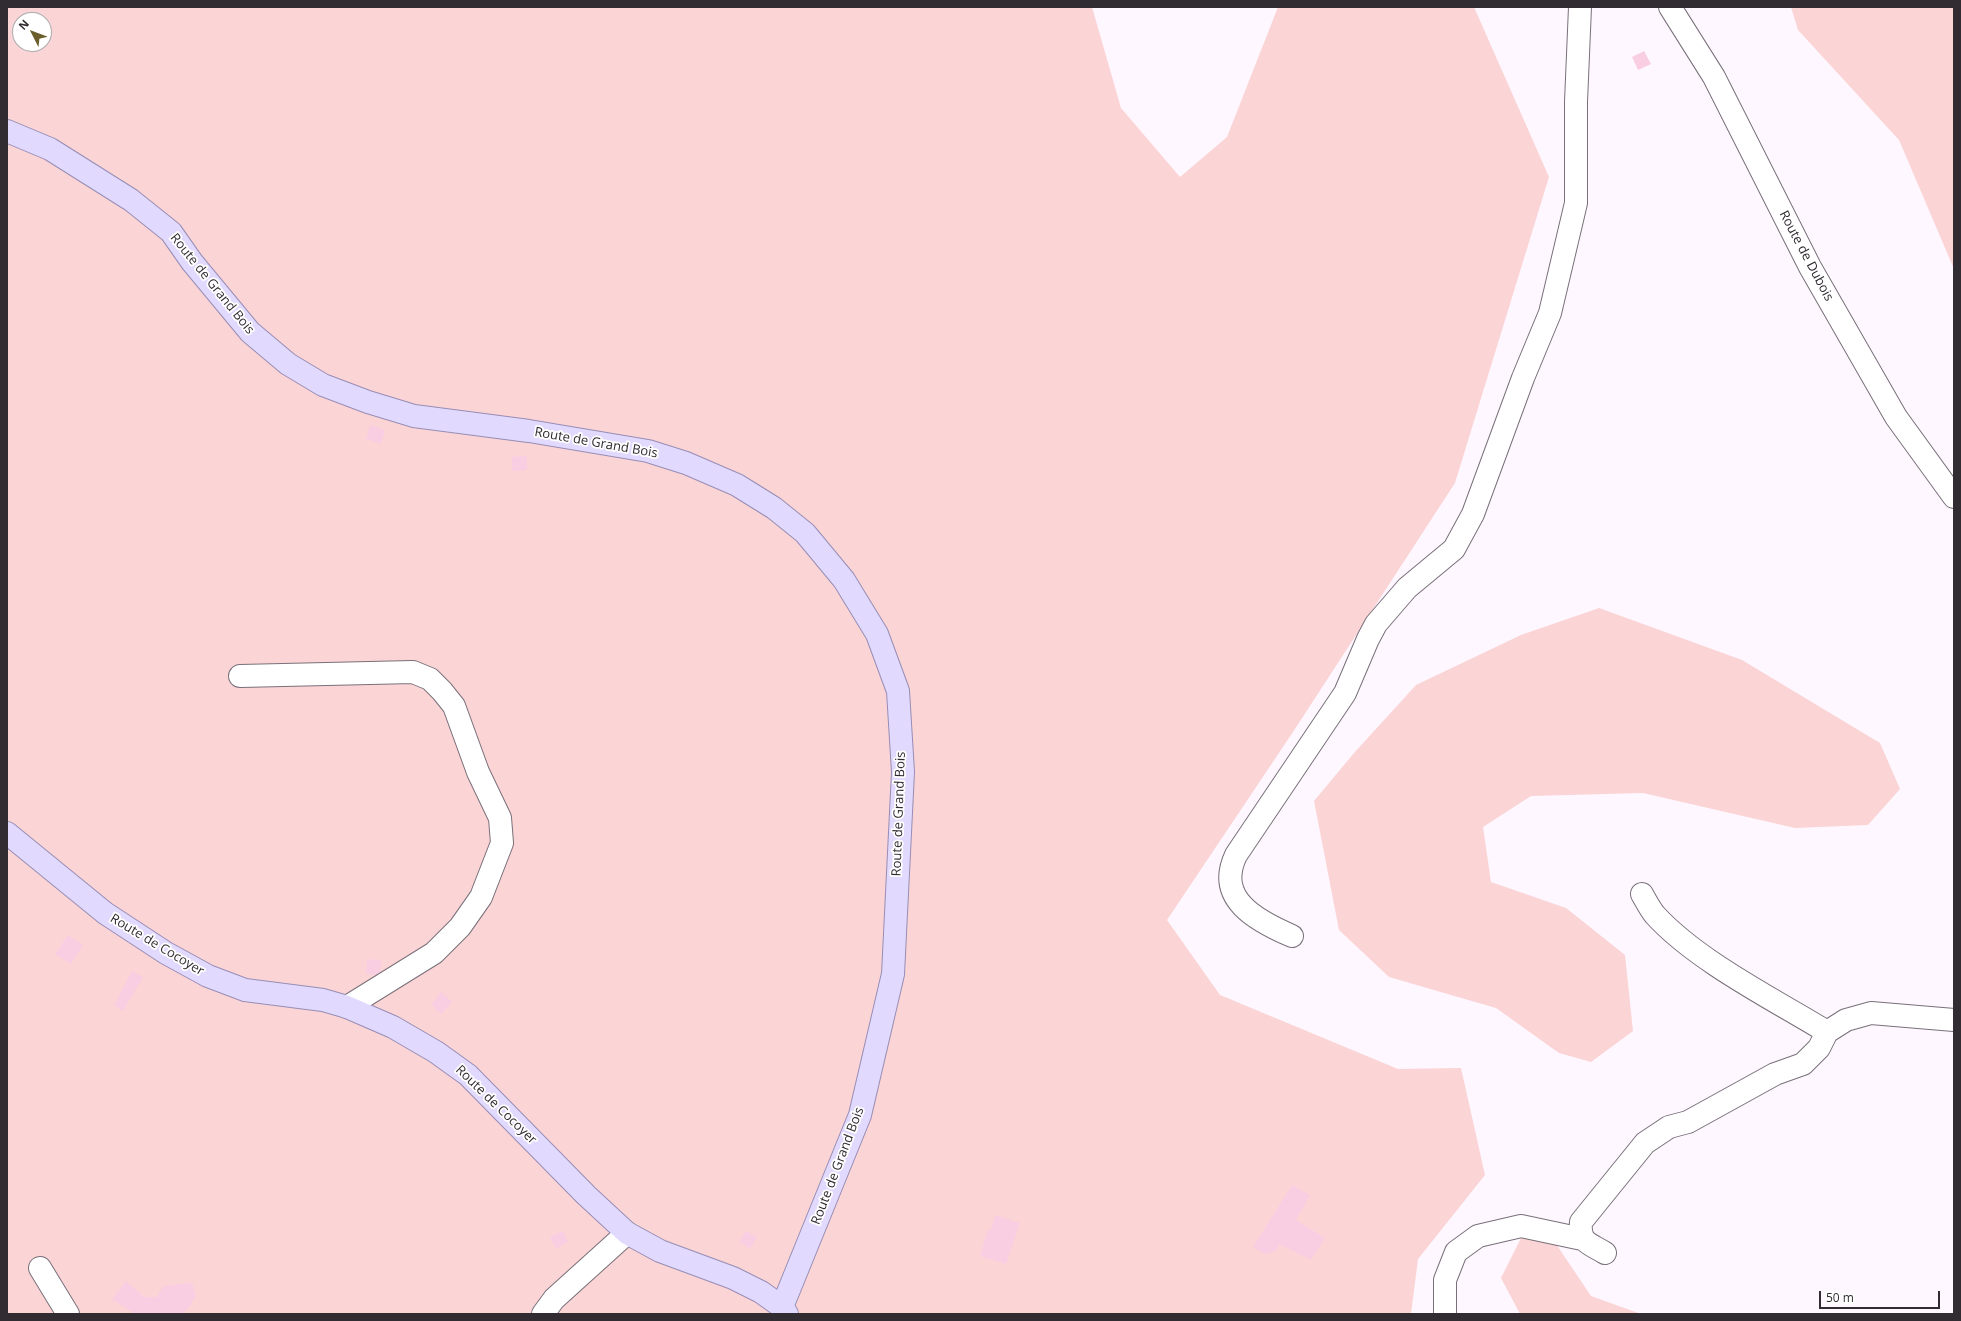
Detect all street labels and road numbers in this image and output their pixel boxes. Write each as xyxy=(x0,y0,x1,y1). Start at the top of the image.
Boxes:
street label: Route de Dubois xyxy=(1776,208,1836,304)
street label: Route de Grand Bois xyxy=(167,231,257,337)
street label: Route de Grand Bois xyxy=(533,424,659,462)
street label: Route de Grand Bois xyxy=(889,751,909,877)
street label: Route de Cocoyer xyxy=(107,911,207,979)
street label: Route de Cocoyer xyxy=(452,1062,540,1148)
street label: Route de Grand Bois xyxy=(808,1105,868,1227)

